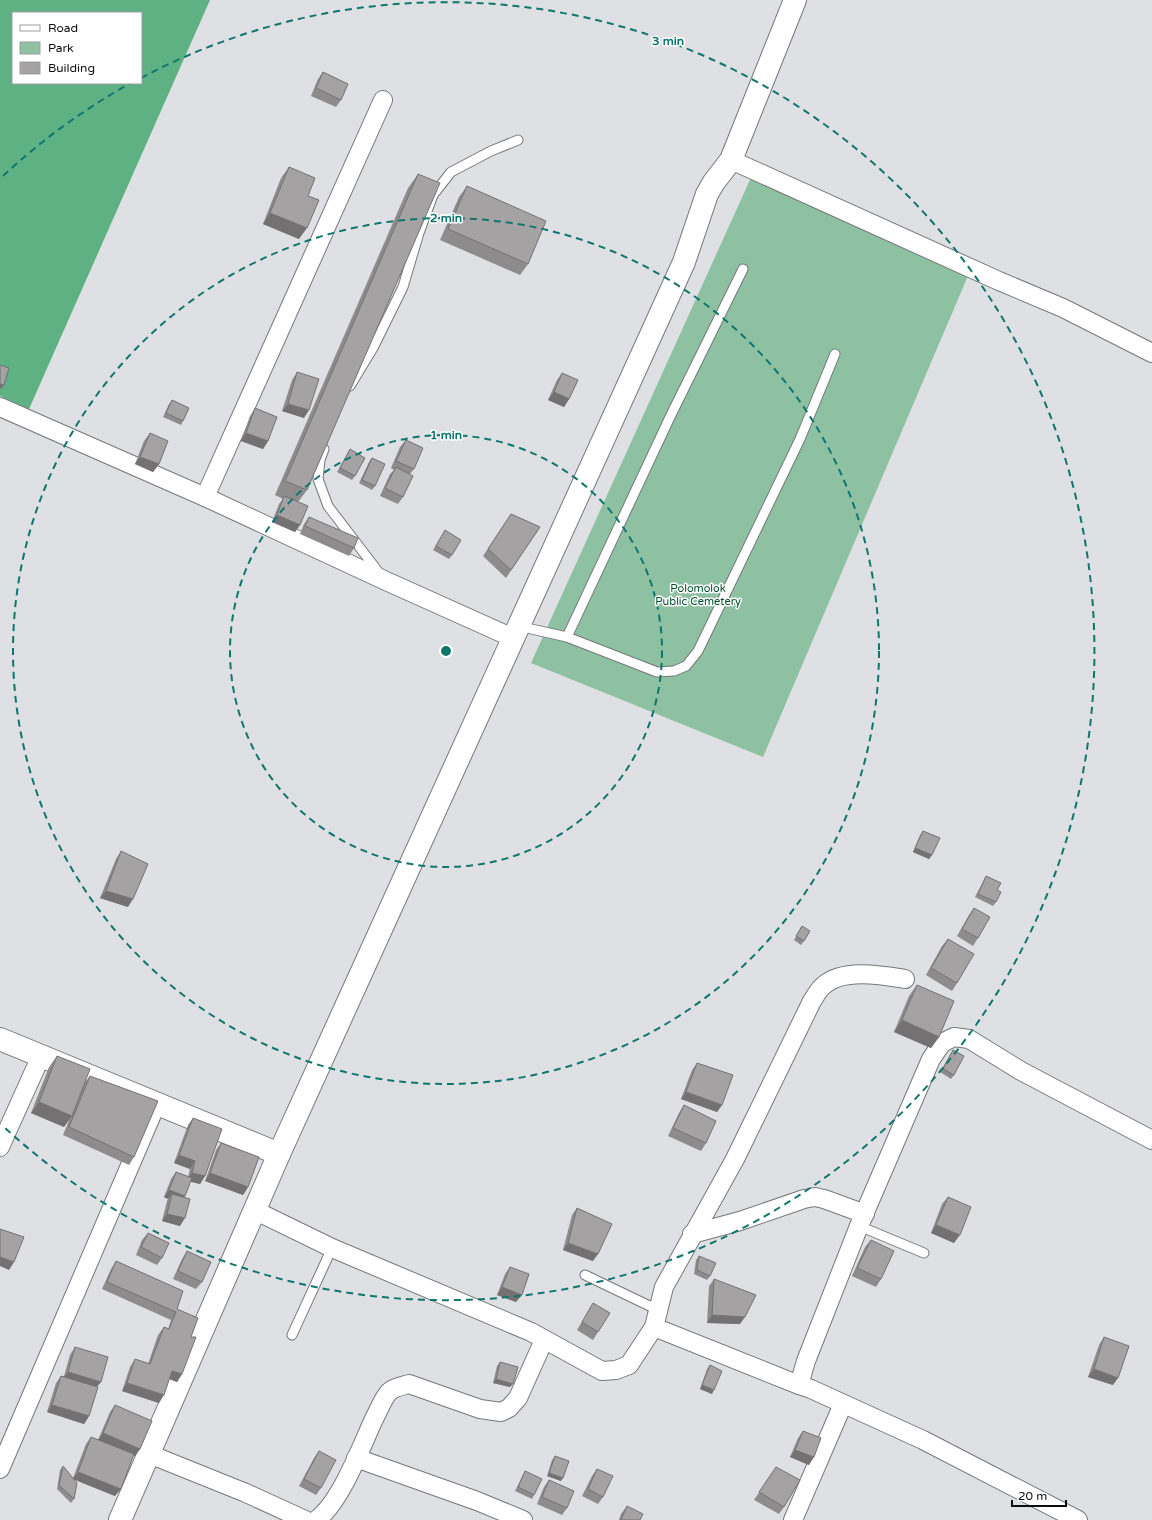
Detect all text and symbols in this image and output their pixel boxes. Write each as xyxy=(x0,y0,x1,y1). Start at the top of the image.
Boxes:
legend xyxy=(12,12,142,84)
text: Road xyxy=(48,21,78,35)
text: 3 min xyxy=(652,34,684,48)
text: Park xyxy=(48,41,74,55)
text: Building xyxy=(48,61,95,75)
text: 2 min xyxy=(430,211,462,225)
text: 1 min xyxy=(430,428,462,442)
park label: Polomolok Public Cemetery xyxy=(655,582,741,608)
centre of rings xyxy=(439,644,453,658)
scale bar xyxy=(1012,1482,1066,1508)
text: 20 m xyxy=(1018,1489,1047,1503)

